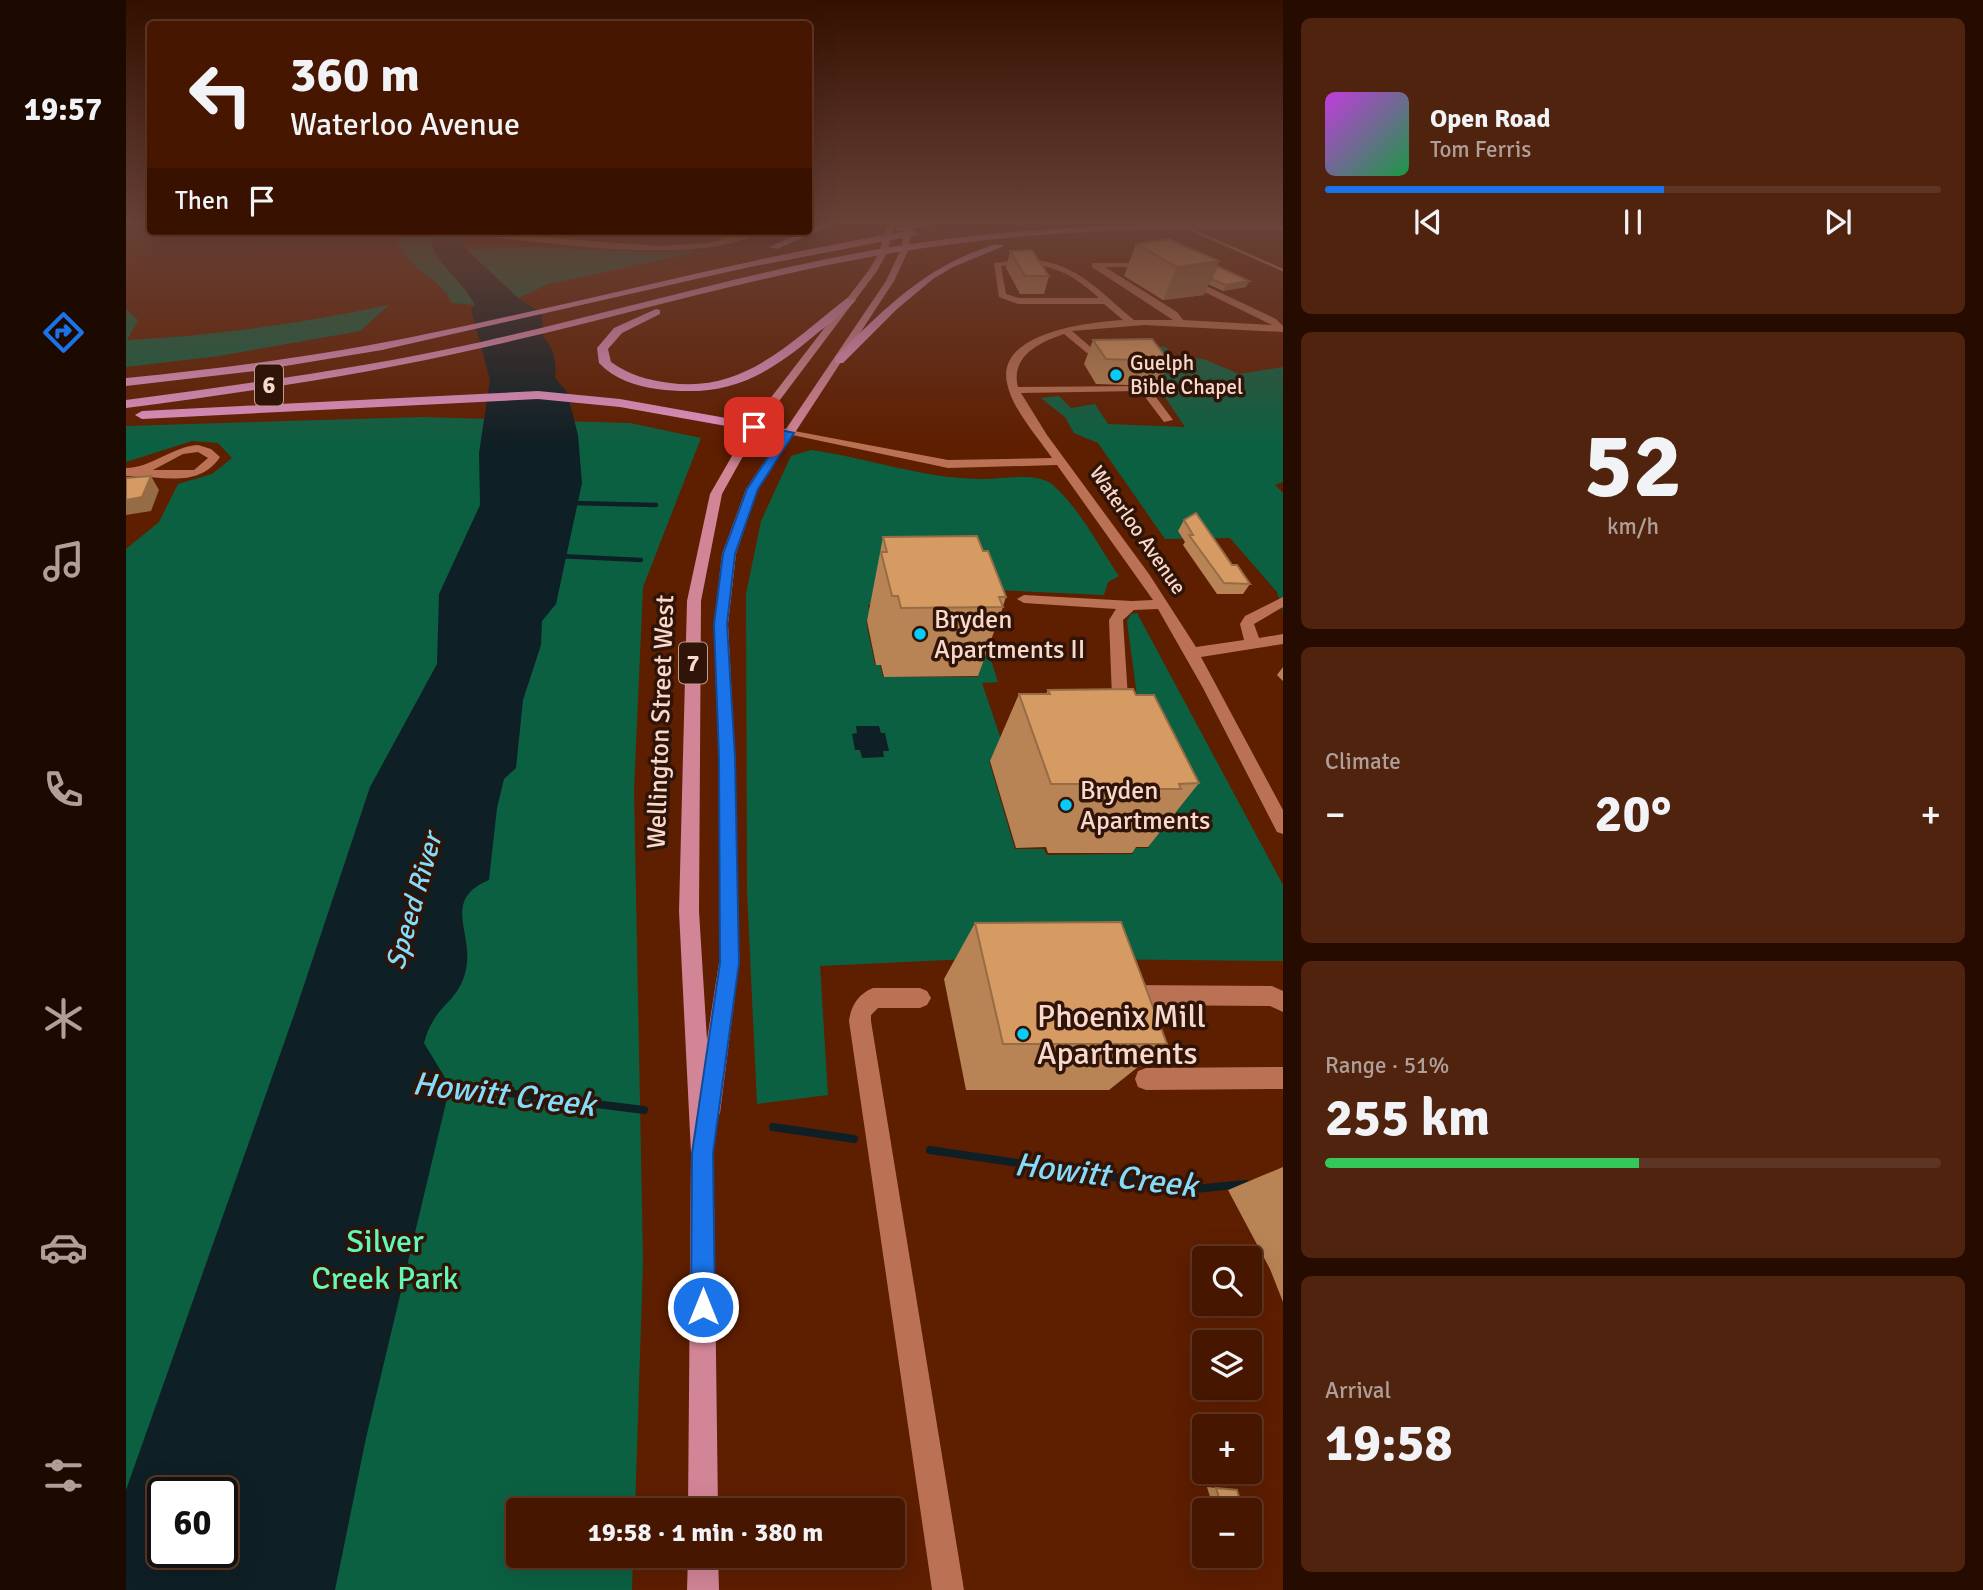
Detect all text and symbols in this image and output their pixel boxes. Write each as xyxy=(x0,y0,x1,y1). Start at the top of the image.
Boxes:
text: 360 m xyxy=(290,45,420,105)
icon: left xyxy=(175,49,266,140)
text: 19:57 xyxy=(24,90,102,129)
text: Open Road xyxy=(1430,103,1551,135)
text: Waterloo Avenue xyxy=(290,105,520,144)
text: Tom Ferris xyxy=(1430,135,1531,164)
icon: arrive xyxy=(243,182,281,220)
text: Then xyxy=(175,185,229,217)
icon: previous xyxy=(1409,203,1447,241)
icon: pause xyxy=(1614,203,1652,241)
icon: next xyxy=(1819,203,1857,241)
icon: directions xyxy=(39,308,88,357)
place label: Guelph Bible Chapel xyxy=(1130,350,1243,400)
road number: 6 xyxy=(255,364,283,406)
marker: Guelph Bible Chapel xyxy=(1108,367,1124,383)
pin xyxy=(724,397,784,457)
icon: arrive xyxy=(735,408,773,446)
text: 52 xyxy=(1584,410,1682,523)
street label: Waterloo Avenue xyxy=(1084,461,1192,599)
text: km/h xyxy=(1607,512,1659,541)
icon: music xyxy=(39,537,88,586)
street label: Wellington Street West xyxy=(641,594,681,850)
place label: Bryden Apartments II xyxy=(934,604,1085,666)
marker: Bryden Apartments II xyxy=(912,626,928,642)
road number: 7 xyxy=(679,642,707,684)
text: Climate xyxy=(1325,747,1401,776)
icon: phone xyxy=(39,765,88,814)
place label: Bryden Apartments xyxy=(1080,775,1210,837)
text: 20° xyxy=(1595,782,1671,846)
text: − xyxy=(1325,791,1346,838)
text: + xyxy=(1920,791,1941,838)
marker: Bryden Apartments xyxy=(1058,797,1074,813)
water label: Speed River xyxy=(378,826,451,973)
icon: climate xyxy=(39,994,88,1043)
place label: Phoenix Mill Apartments xyxy=(1037,997,1206,1073)
marker: Phoenix Mill Apartments xyxy=(1015,1026,1031,1042)
text: Range · 51% xyxy=(1325,1051,1449,1080)
water label: Howitt Creek xyxy=(410,1063,600,1126)
text: 255 km xyxy=(1325,1086,1490,1150)
water label: Howitt Creek xyxy=(1012,1144,1202,1207)
park label: Silver Creek Park xyxy=(311,1222,459,1298)
icon: car xyxy=(39,1223,88,1272)
map controls xyxy=(1192,1246,1262,1568)
button: search xyxy=(1192,1246,1262,1316)
position arrow xyxy=(666,1270,740,1344)
button: layers xyxy=(1192,1330,1262,1400)
text: Arrival xyxy=(1325,1376,1391,1405)
text: 19:58 xyxy=(1325,1411,1453,1475)
button: + xyxy=(1192,1414,1262,1484)
icon: filters xyxy=(39,1451,88,1500)
speed limit sign: 60 xyxy=(147,1477,238,1568)
button: − xyxy=(1192,1498,1262,1568)
text: 19:58 · 1 min · 380 m xyxy=(588,1517,823,1549)

